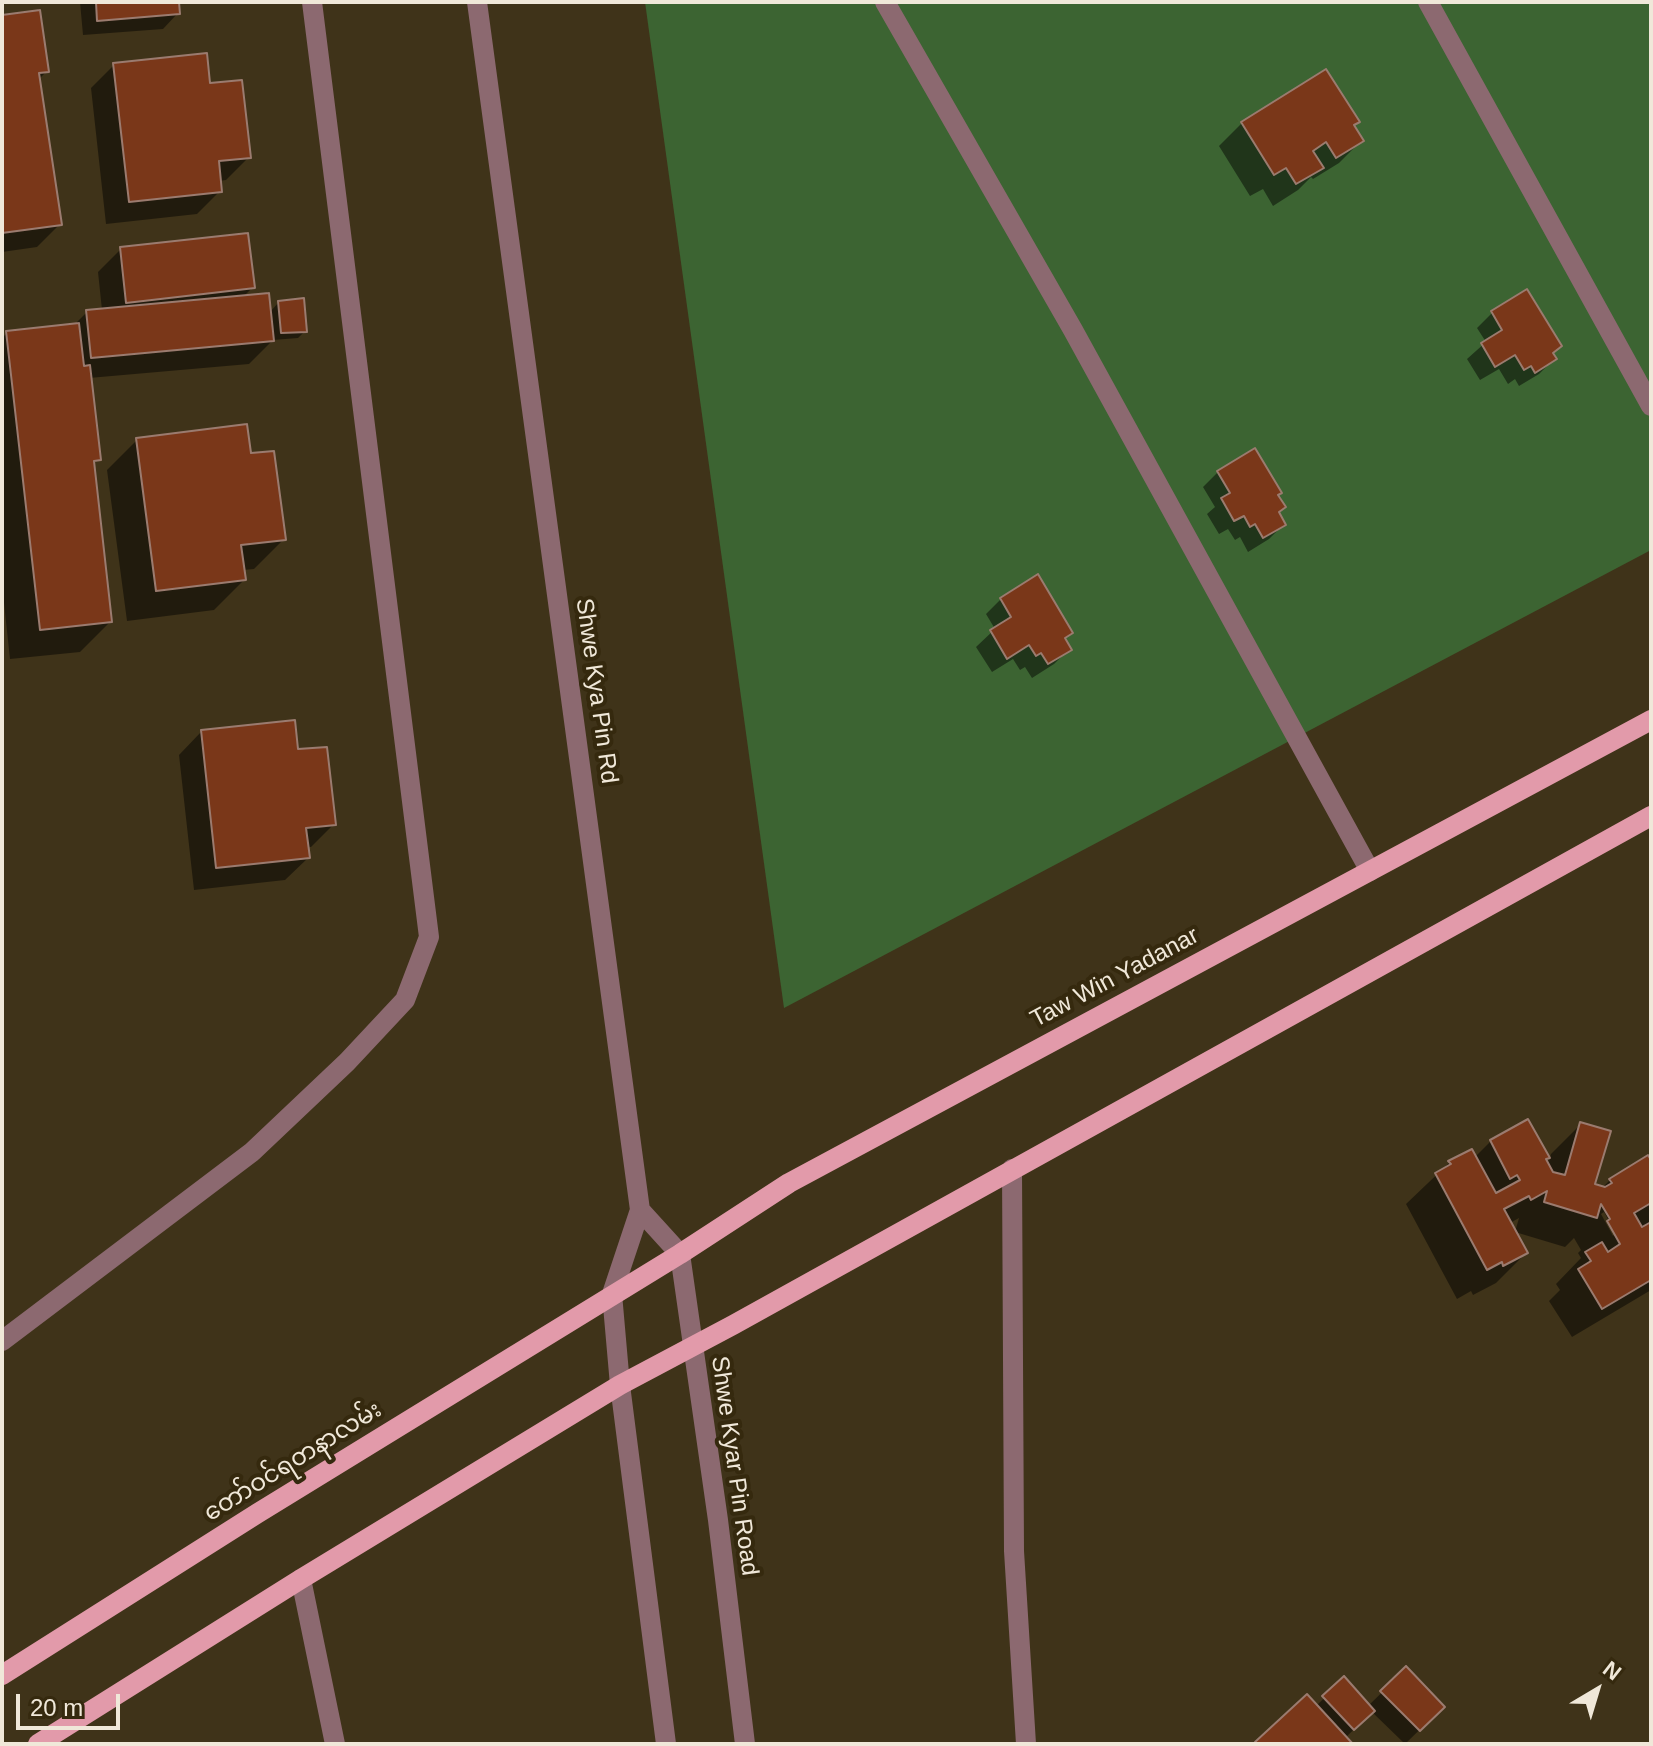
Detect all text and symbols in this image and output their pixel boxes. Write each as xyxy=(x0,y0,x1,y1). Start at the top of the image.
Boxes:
street label: Shwe Kya Pin Rd xyxy=(569,597,623,785)
street label: Taw Win Yadanar xyxy=(1026,922,1204,1034)
street label: Shwe Kyar Pin Road xyxy=(704,1354,764,1578)
street label: တော်ဝင်ရတနာလမ်း xyxy=(199,1396,387,1528)
north arrow xyxy=(1557,1650,1637,1730)
text: N xyxy=(1598,1656,1626,1685)
scale bar xyxy=(20,1678,124,1728)
text: 20 m xyxy=(30,1694,83,1721)

